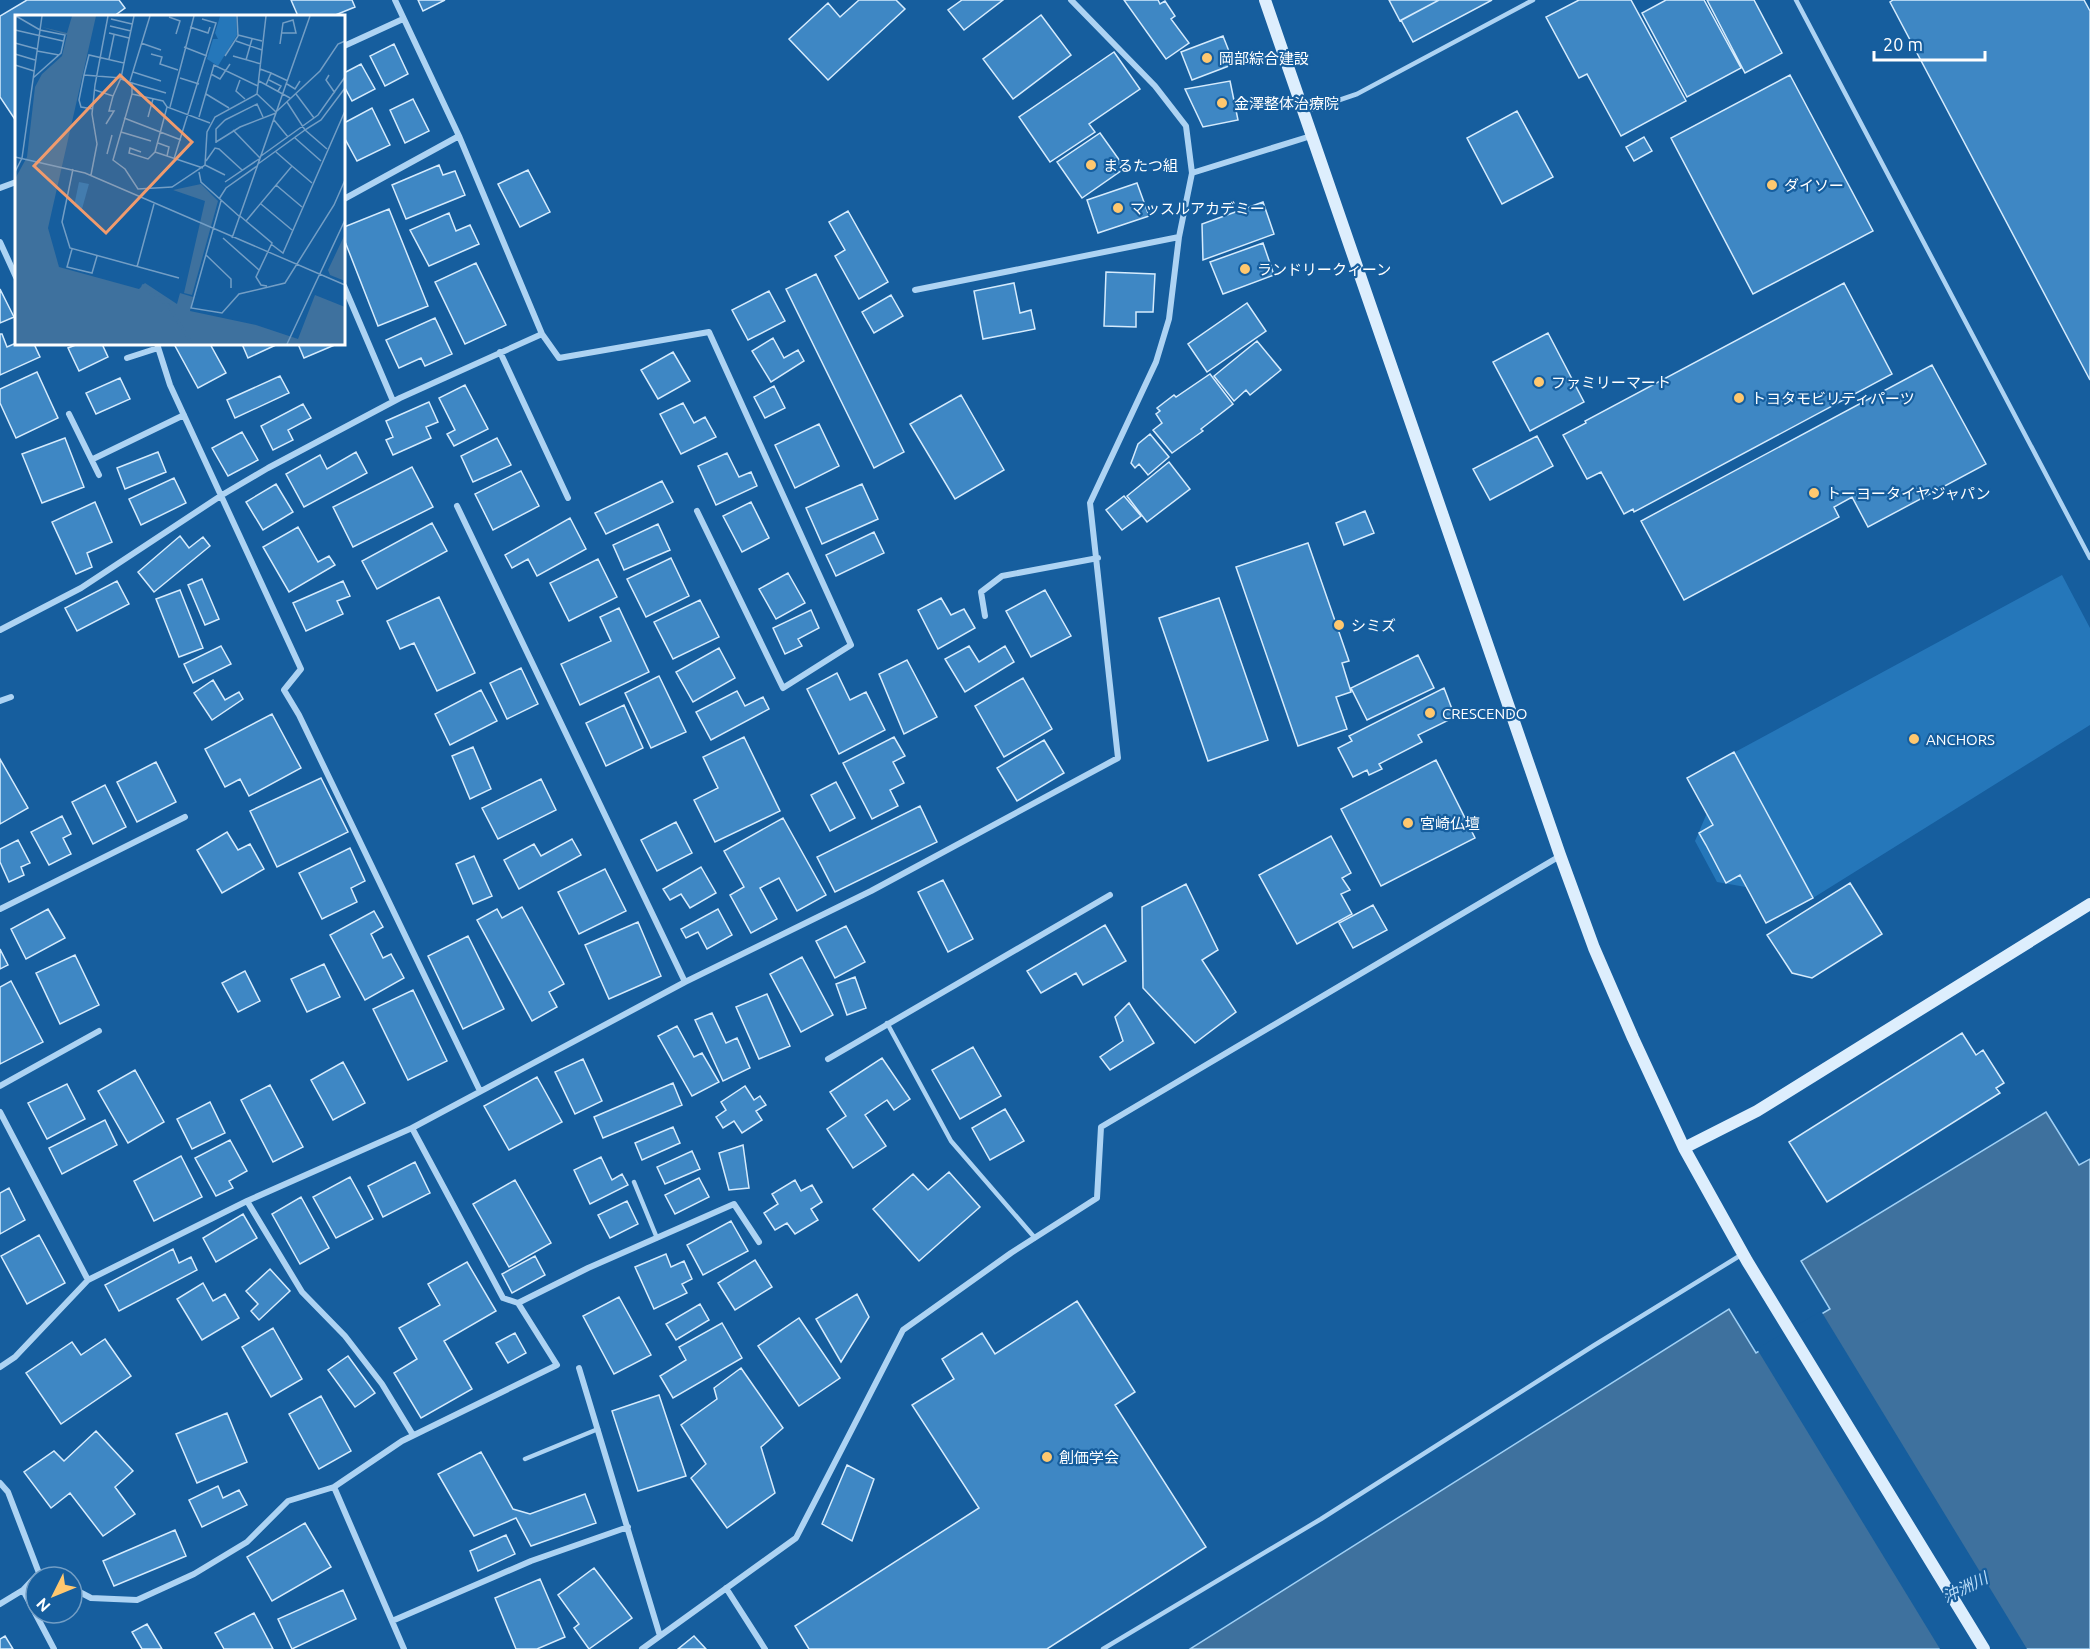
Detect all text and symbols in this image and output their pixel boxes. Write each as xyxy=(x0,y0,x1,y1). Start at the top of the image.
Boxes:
inset map xyxy=(15,15,345,345)
scale bar xyxy=(1874,24,1985,62)
text: 20 m xyxy=(1883,34,1923,54)
place label: 岡部綜合建設 xyxy=(1219,50,1309,67)
marker: 岡部綜合建設 xyxy=(1200,51,1214,65)
place label: 金澤整体治療院 xyxy=(1234,95,1339,112)
marker: 金澤整体治療院 xyxy=(1215,96,1229,110)
place label: まるたつ組 xyxy=(1103,157,1178,174)
marker: まるたつ組 xyxy=(1084,158,1098,172)
place label: ダイソー xyxy=(1784,177,1844,194)
marker: ダイソー xyxy=(1765,178,1779,192)
place label: マッスルアカデミー xyxy=(1130,200,1265,217)
marker: マッスルアカデミー xyxy=(1111,201,1125,215)
place label: ランドリークィーン xyxy=(1257,261,1391,278)
marker: ランドリークィーン xyxy=(1238,262,1252,276)
place label: ファミリーマート xyxy=(1551,374,1671,391)
marker: ファミリーマート xyxy=(1532,375,1546,389)
place label: トヨタモビリティパーツ xyxy=(1751,390,1915,407)
marker: トヨタモビリティパーツ xyxy=(1732,391,1746,405)
place label: トーヨータイヤジャパン xyxy=(1826,485,1991,502)
marker: トーヨータイヤジャパン xyxy=(1807,486,1821,500)
place label: シミズ xyxy=(1351,617,1396,634)
marker: シミズ xyxy=(1332,618,1346,632)
place label: CRESCENDO xyxy=(1442,705,1527,722)
marker: CRESCENDO xyxy=(1423,706,1437,720)
place label: ANCHORS xyxy=(1926,731,1995,748)
marker: ANCHORS xyxy=(1907,732,1921,746)
place label: 宮崎仏壇 xyxy=(1420,815,1480,832)
marker: 宮崎仏壇 xyxy=(1401,816,1415,830)
place label: 創価学会 xyxy=(1059,1449,1119,1466)
marker: 創価学会 xyxy=(1040,1450,1054,1464)
north arrow xyxy=(24,1565,84,1625)
water label: 沖洲川 xyxy=(1939,1568,1992,1606)
text: N xyxy=(32,1595,54,1616)

